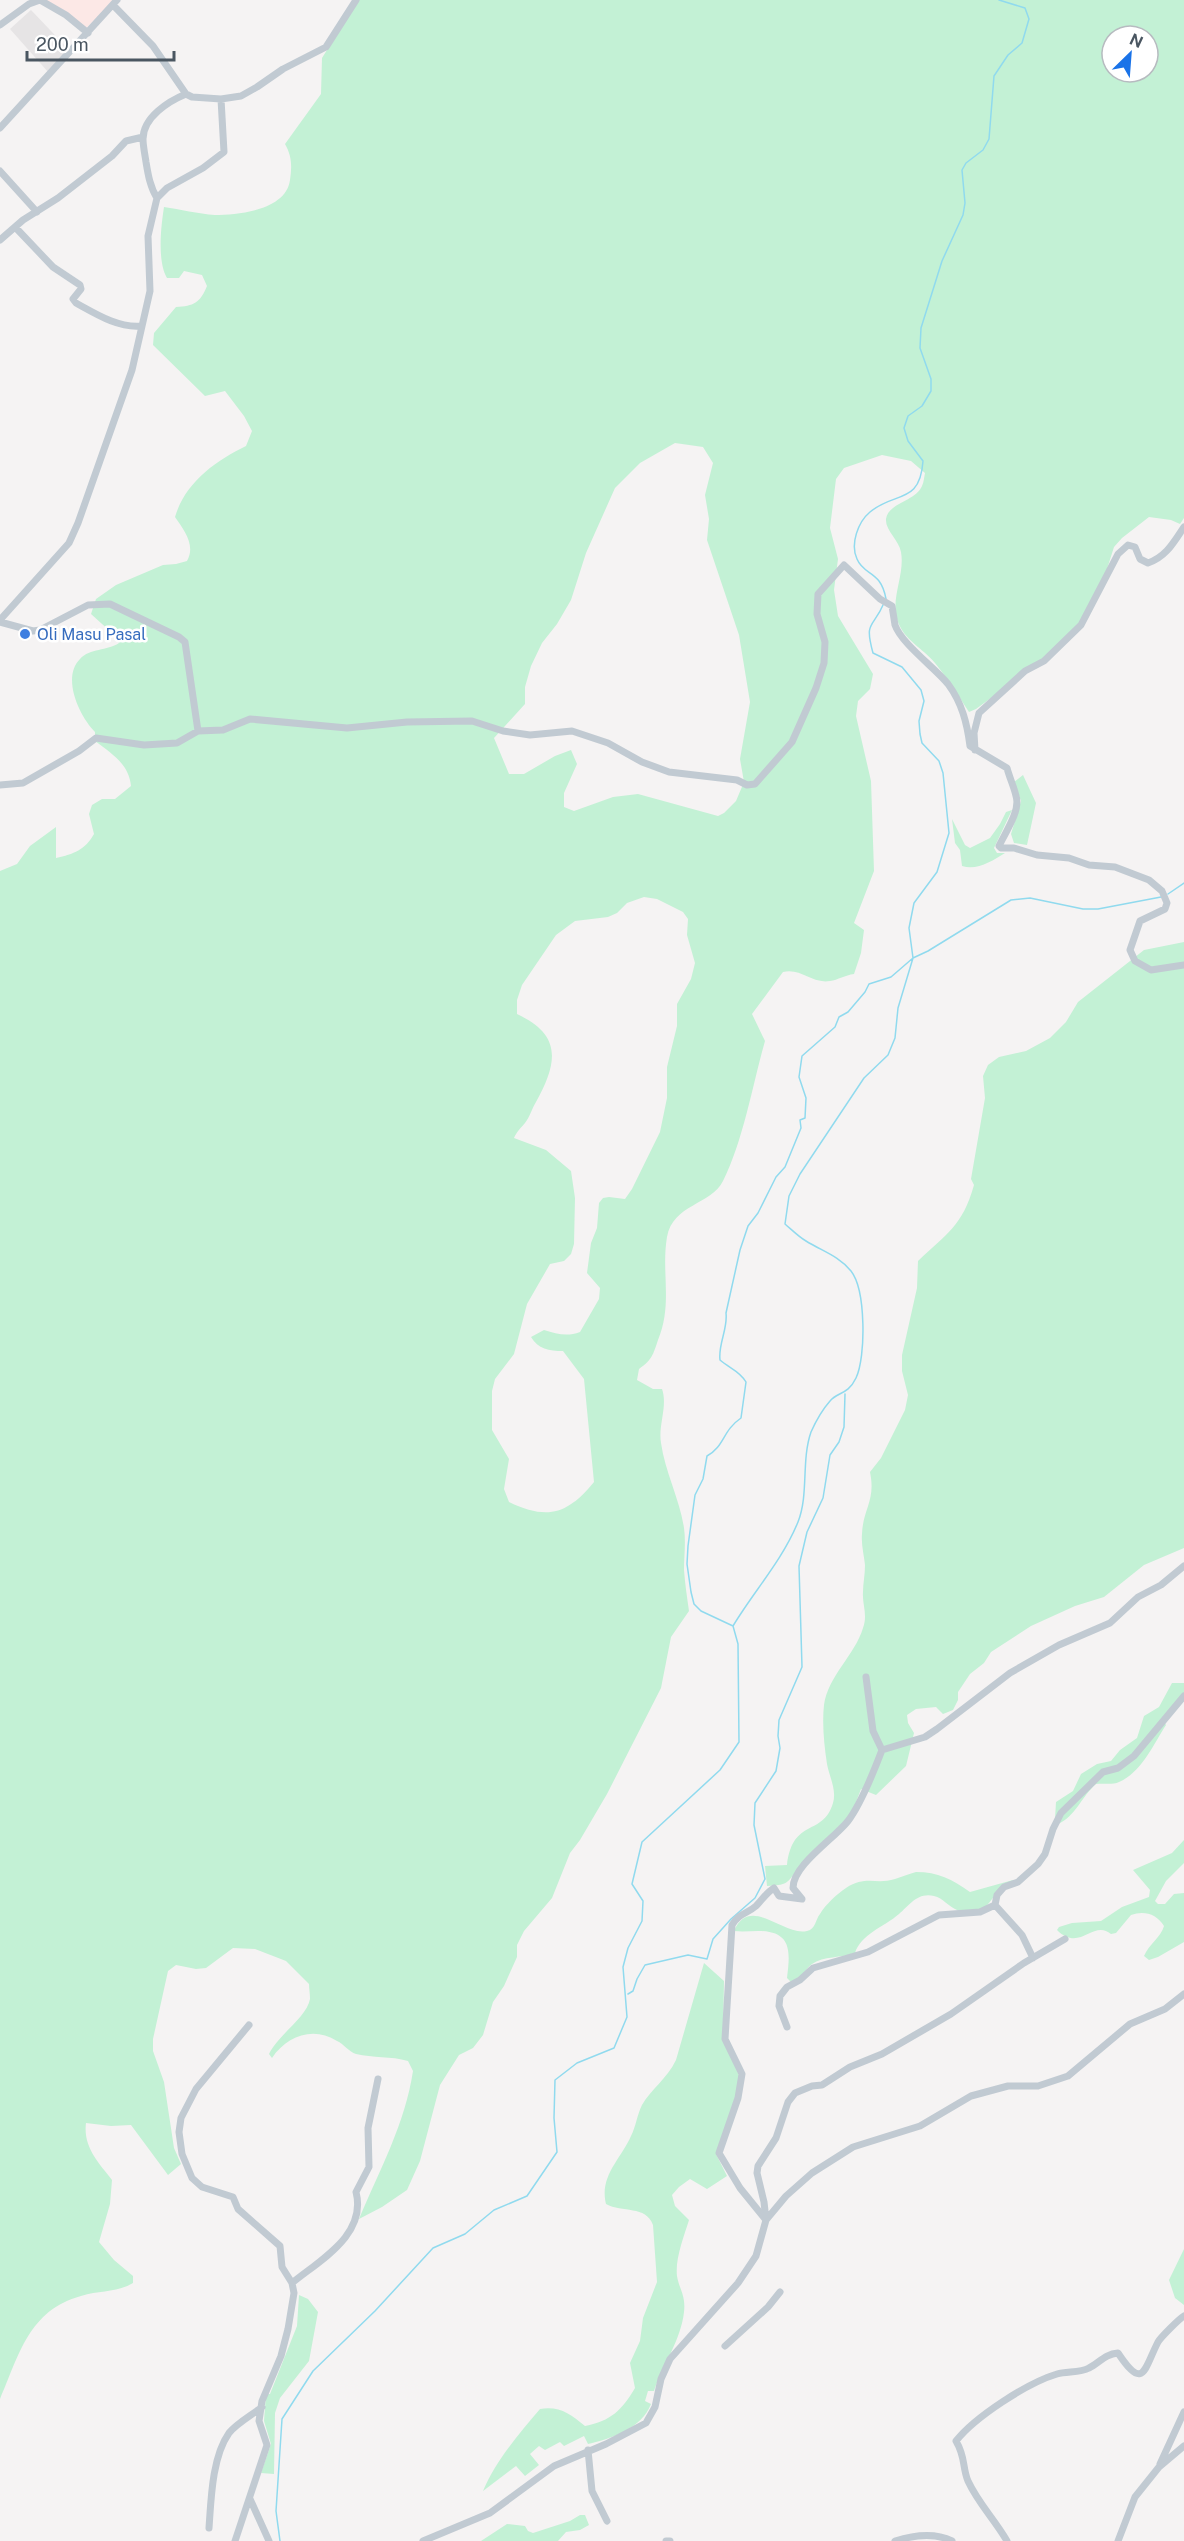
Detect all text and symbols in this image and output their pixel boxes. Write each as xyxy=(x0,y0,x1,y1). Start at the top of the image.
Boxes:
scale bar xyxy=(27,24,174,62)
north arrow xyxy=(1100,24,1160,84)
text: N xyxy=(1126,30,1146,52)
text: 200 m xyxy=(36,34,89,55)
place label: Oli Masu Pasal xyxy=(37,625,146,644)
marker: Oli Masu Pasal xyxy=(18,627,32,641)

